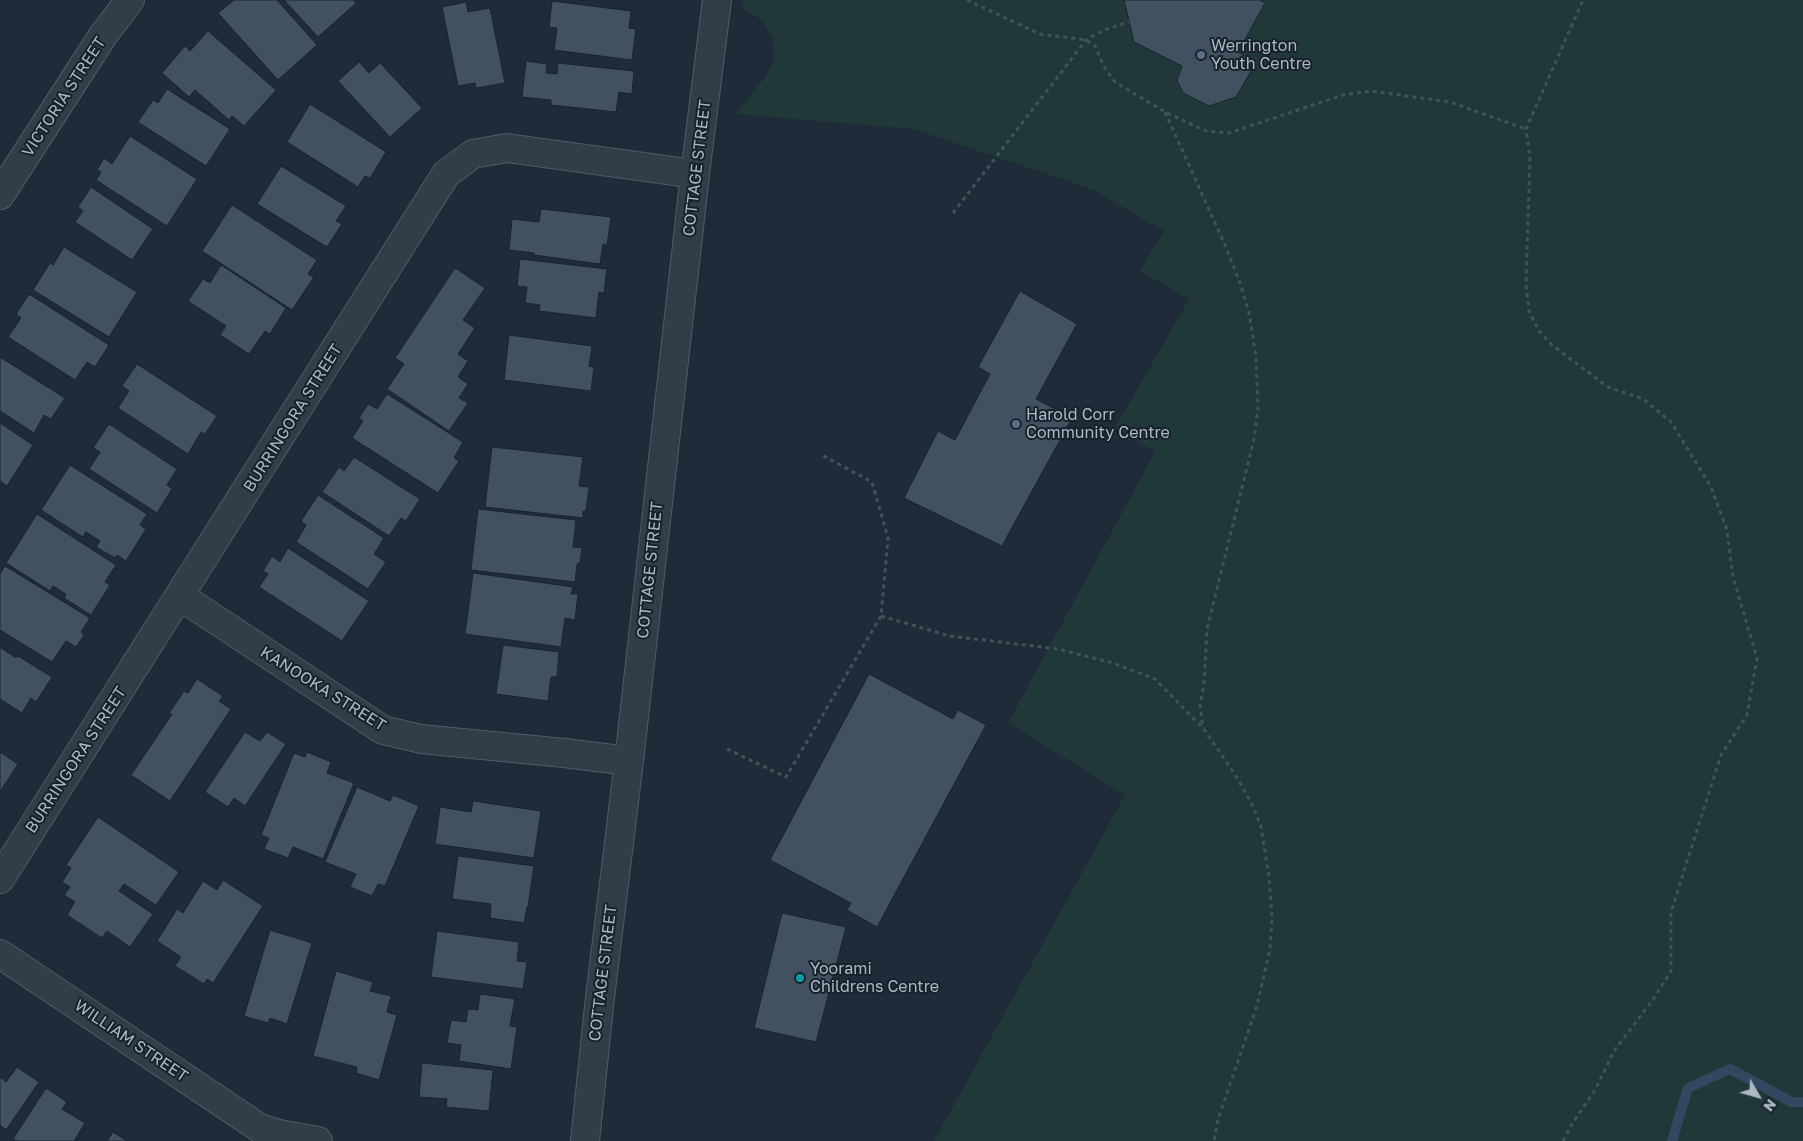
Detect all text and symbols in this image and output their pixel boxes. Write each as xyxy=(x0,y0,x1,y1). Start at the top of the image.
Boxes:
street label: VICTORIA STREET xyxy=(18,34,110,160)
place label: Werrington Youth Centre xyxy=(1211,36,1311,74)
marker: Werrington Youth Centre xyxy=(1195,49,1207,61)
street label: COTTAGE STREET xyxy=(679,99,715,237)
street label: BURRINGORA STREET xyxy=(240,341,346,495)
place label: Harold Corr Community Centre xyxy=(1026,405,1170,443)
marker: Harold Corr Community Centre xyxy=(1010,418,1022,430)
street label: COTTAGE STREET xyxy=(633,501,667,639)
street label: KANOOKA STREET xyxy=(257,643,389,735)
street label: BURRINGORA STREET xyxy=(22,683,130,837)
street label: COTTAGE STREET xyxy=(585,904,621,1042)
place label: Yoorami Childrens Centre xyxy=(810,959,939,997)
marker: Yoorami Childrens Centre xyxy=(794,972,806,984)
street label: WILLIAM STREET xyxy=(71,996,191,1086)
north arrow xyxy=(1733,1071,1783,1121)
text: N xyxy=(1760,1096,1780,1115)

